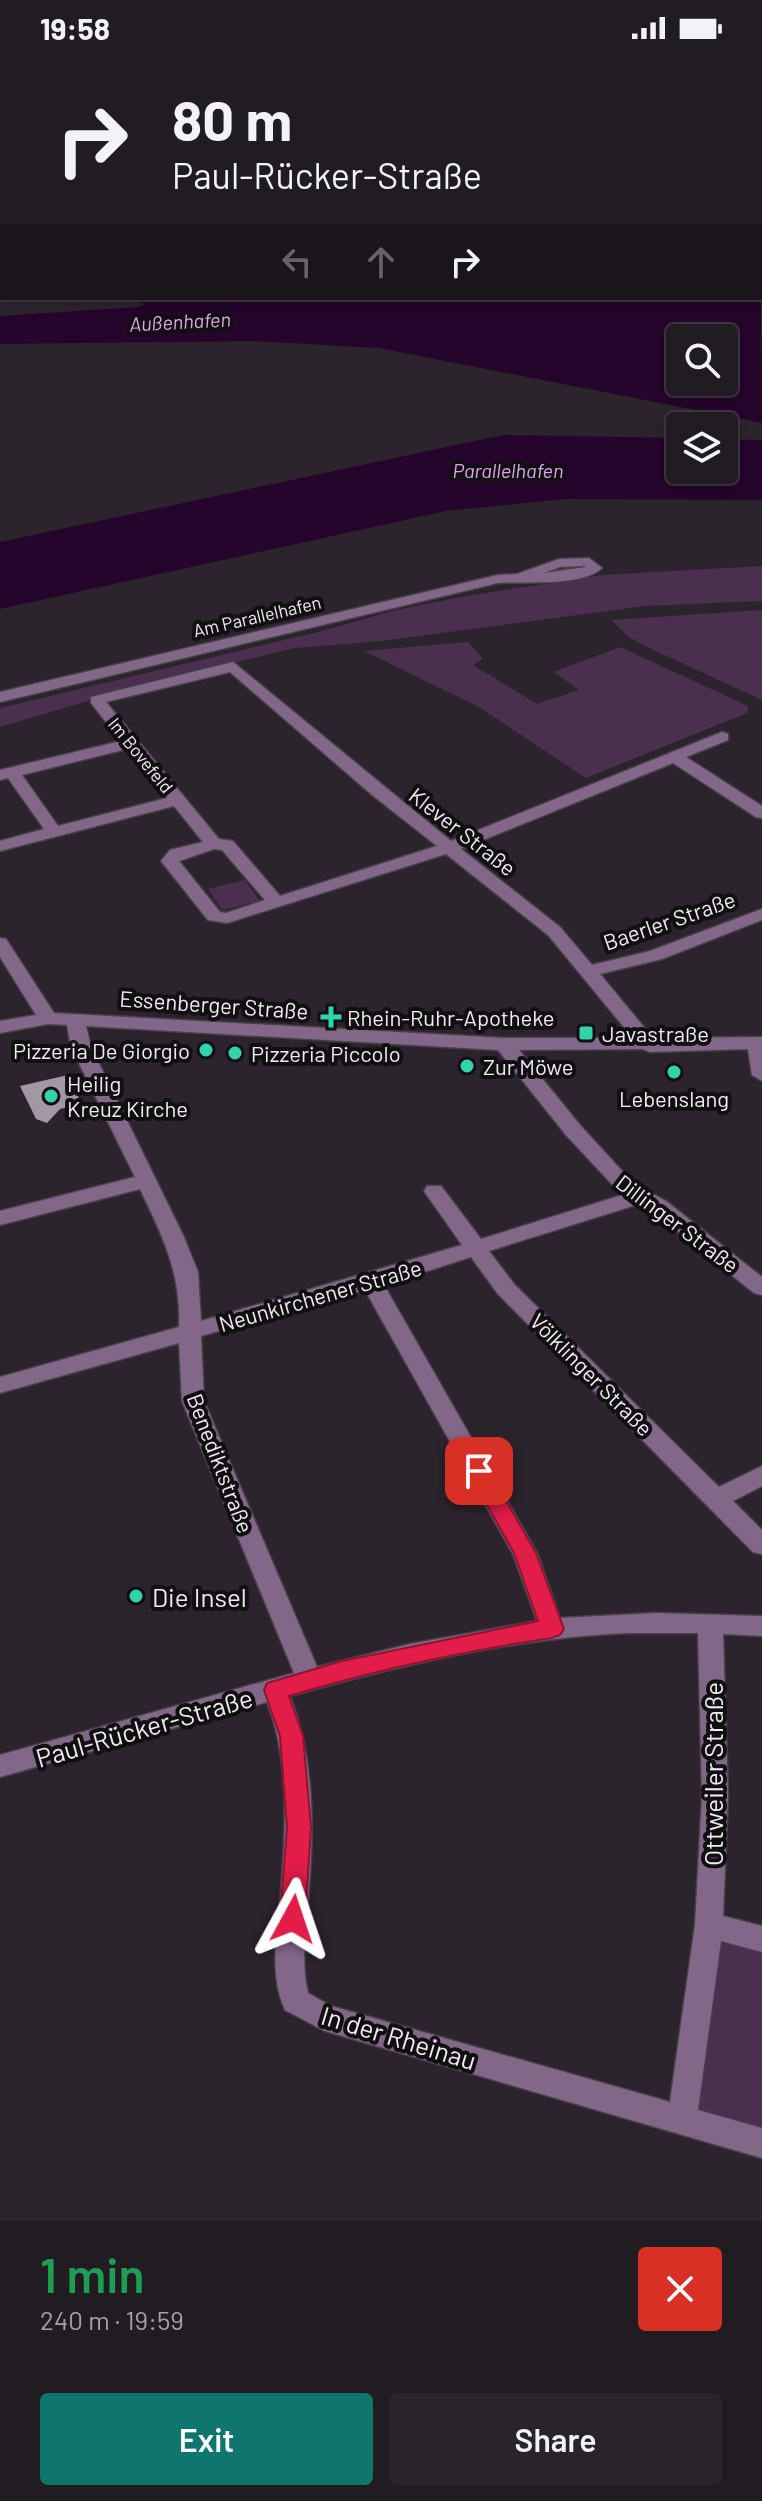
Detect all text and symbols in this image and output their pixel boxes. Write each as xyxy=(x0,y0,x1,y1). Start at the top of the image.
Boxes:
text: 19:58 xyxy=(40,10,110,46)
text: 80 m xyxy=(172,85,292,152)
icon: right xyxy=(40,88,144,192)
text: Paul-Rücker-Straße xyxy=(172,153,482,196)
icon: left xyxy=(275,240,319,284)
icon: ahead xyxy=(359,240,403,284)
icon: right xyxy=(443,240,487,284)
water label: Außenhafen xyxy=(129,306,231,336)
map controls xyxy=(666,324,738,484)
button: search xyxy=(666,324,738,396)
button: layers xyxy=(666,412,738,484)
water label: Parallelhafen xyxy=(453,458,563,482)
street label: Am Parallelhafen xyxy=(191,591,323,641)
street label: Im Bovefeld xyxy=(104,713,178,797)
street label: Klever Straße xyxy=(404,781,522,881)
street label: Baerler Straße xyxy=(600,885,738,955)
street label: Essenberger Straße xyxy=(119,984,309,1024)
place label: Rhein-Ruhr-Apotheke xyxy=(347,1004,555,1030)
marker: Rhein-Ruhr-Apotheke xyxy=(322,1008,340,1026)
place label: Javastraße xyxy=(602,1020,709,1046)
marker: Javastraße xyxy=(577,1024,595,1042)
place label: Pizzeria De Giorgio xyxy=(13,1037,190,1063)
place label: Pizzeria Piccolo xyxy=(251,1040,401,1066)
marker: Pizzeria De Giorgio xyxy=(197,1041,215,1059)
marker: Pizzeria Piccolo xyxy=(226,1044,244,1062)
place label: Zur Möwe xyxy=(483,1053,574,1079)
marker: Zur Möwe xyxy=(458,1057,476,1075)
marker: Lebenslang xyxy=(665,1063,683,1081)
place label: Heilig Kreuz Kirche xyxy=(67,1070,188,1121)
place label: Lebenslang xyxy=(619,1085,729,1111)
marker: Heilig Kreuz Kirche xyxy=(42,1087,60,1105)
street label: Dillinger Straße xyxy=(612,1168,744,1278)
street label: Neunkirchener Straße xyxy=(216,1254,424,1336)
street label: Völklinger Straße xyxy=(525,1307,659,1441)
street label: Benediktstraße xyxy=(182,1390,260,1536)
pin xyxy=(445,1437,513,1505)
icon: arrive xyxy=(457,1449,501,1493)
place label: Die Insel xyxy=(152,1581,247,1612)
marker: Die Insel xyxy=(127,1587,145,1605)
street label: Paul-Rücker-Straße xyxy=(32,1681,256,1773)
street label: Ottweiler Straße xyxy=(697,1682,728,1866)
position arrow xyxy=(251,1877,335,1961)
street label: In der Rheinau xyxy=(318,1999,480,2075)
text: 1 min xyxy=(40,2245,145,2303)
button: close xyxy=(638,2247,722,2331)
text: 240 m · 19:59 xyxy=(40,2304,184,2335)
button: Exit xyxy=(40,2393,373,2485)
button: Share xyxy=(389,2393,722,2485)

